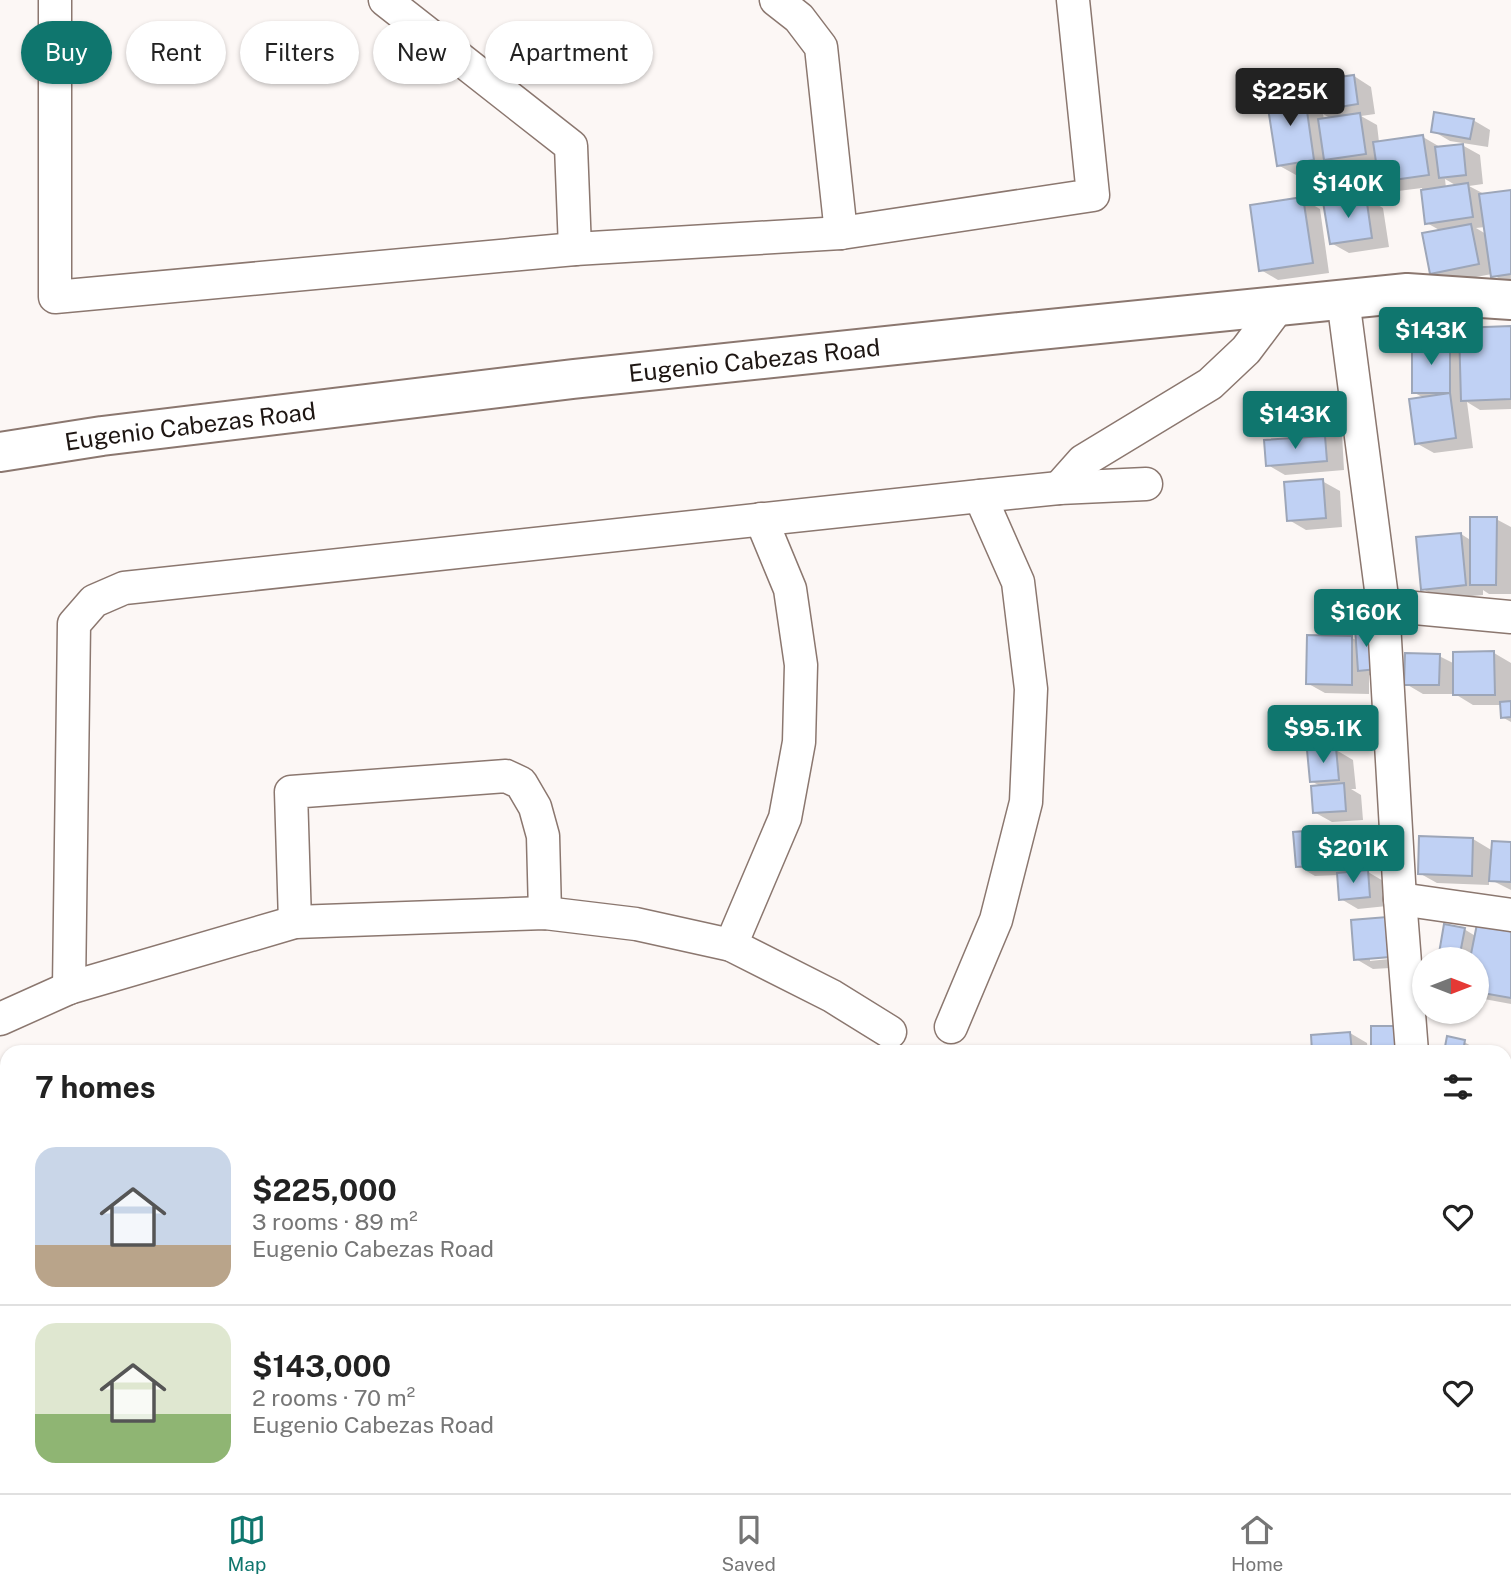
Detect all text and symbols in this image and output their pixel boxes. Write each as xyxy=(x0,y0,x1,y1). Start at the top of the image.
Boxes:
chip: Buy xyxy=(21,21,112,84)
chip: Rent xyxy=(126,21,226,84)
chip: Filters xyxy=(240,21,359,84)
chip: New xyxy=(373,21,471,84)
chip: Apartment xyxy=(485,21,653,84)
pin: $225K xyxy=(1241,68,1339,128)
text: $225K xyxy=(1252,77,1328,104)
pin: $140K xyxy=(1299,160,1397,220)
text: $140K xyxy=(1312,169,1384,196)
pin: $143K xyxy=(1382,308,1480,367)
text: $143K xyxy=(1395,316,1467,343)
street label: Eugenio Cabezas Road xyxy=(627,333,881,387)
pin: $143K xyxy=(1246,392,1344,451)
street label: Eugenio Cabezas Road xyxy=(63,396,317,456)
text: $143K xyxy=(1259,400,1331,427)
pin: $160K xyxy=(1317,590,1415,649)
text: $160K xyxy=(1330,598,1402,625)
pin: $95.1K xyxy=(1266,706,1380,765)
text: $95.1K xyxy=(1284,714,1362,741)
pin: $201K xyxy=(1304,826,1402,885)
text: $201K xyxy=(1317,834,1389,861)
north arrow xyxy=(1412,947,1489,1024)
map controls xyxy=(1412,947,1489,1024)
icon: filters xyxy=(1439,1068,1477,1106)
text: 7 homes xyxy=(35,1069,156,1105)
text: $225,000 xyxy=(252,1172,397,1208)
icon: home xyxy=(91,1175,175,1259)
icon: heart xyxy=(1439,1198,1477,1236)
text: 3 rooms · 89 m² xyxy=(252,1208,418,1235)
text: Eugenio Cabezas Road xyxy=(252,1235,494,1262)
text: $143,000 xyxy=(252,1348,391,1384)
icon: home xyxy=(91,1351,175,1435)
icon: heart xyxy=(1439,1374,1477,1412)
text: 2 rooms · 70 m² xyxy=(252,1384,415,1411)
text: Eugenio Cabezas Road xyxy=(252,1411,494,1438)
tab: Map xyxy=(228,1511,266,1575)
tab: Saved xyxy=(721,1511,776,1575)
tab: Home xyxy=(1231,1511,1283,1575)

